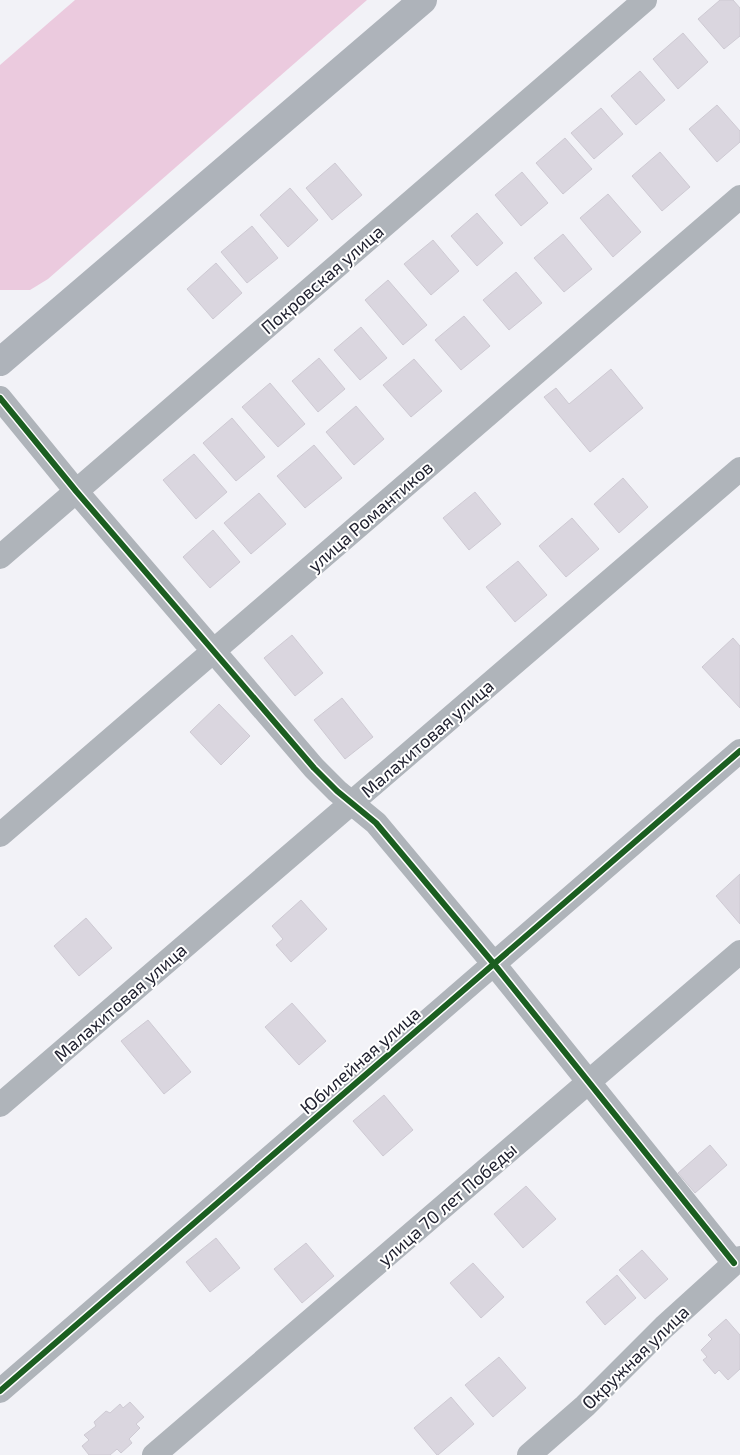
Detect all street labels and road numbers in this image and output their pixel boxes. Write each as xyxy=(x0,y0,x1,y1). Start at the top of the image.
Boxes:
street label: Покровская улица xyxy=(256,220,388,338)
street label: улица Романтиков xyxy=(303,456,437,576)
street label: Малахитовая улица xyxy=(356,674,498,802)
street label: Малахитовая улица xyxy=(49,938,191,1066)
street label: Юбилейная улица xyxy=(295,1002,425,1118)
street label: улица 70 лет Победы xyxy=(373,1138,521,1270)
street label: Окружная улица xyxy=(577,1300,693,1414)

